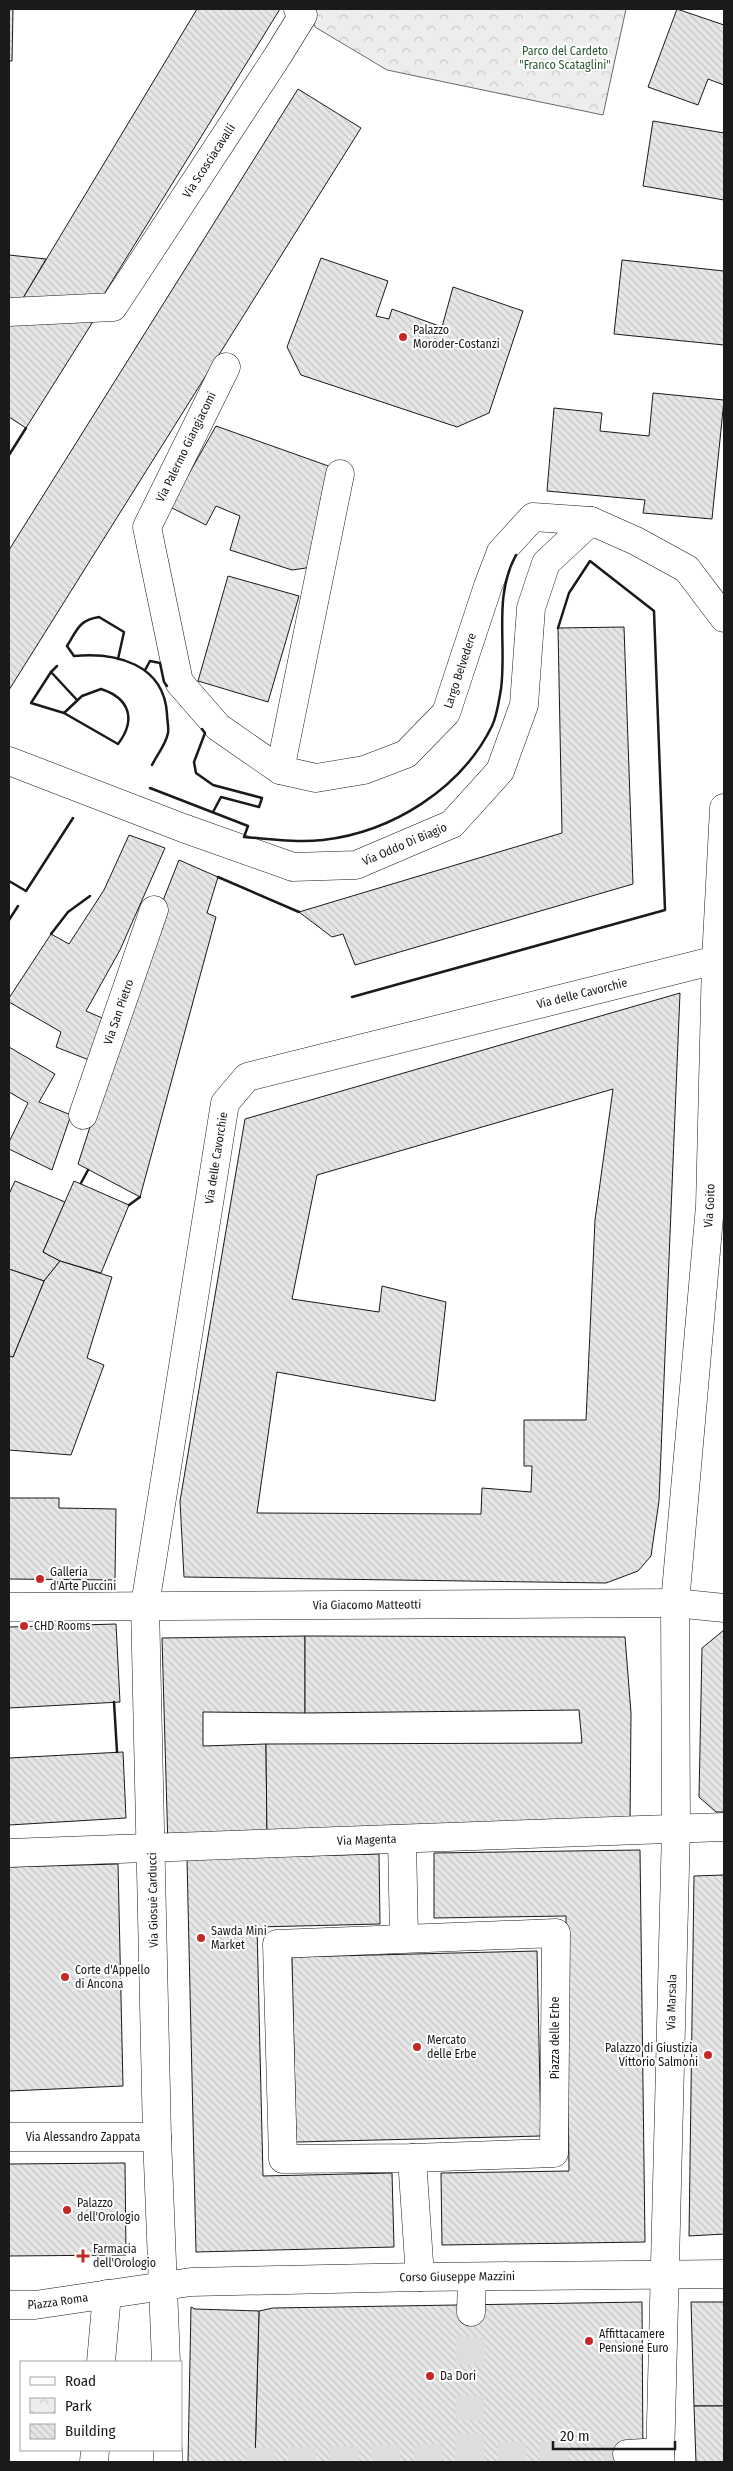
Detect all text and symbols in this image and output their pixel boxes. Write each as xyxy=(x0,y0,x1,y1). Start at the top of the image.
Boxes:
park label: Parco del Cardeto "Franco Scataglini" xyxy=(519,44,611,72)
street label: Via Scosciacavalli xyxy=(180,121,238,200)
place label: Palazzo Moroder-Costanzi xyxy=(413,323,500,351)
marker: Palazzo Moroder-Costanzi xyxy=(397,331,409,343)
street label: Via Palermo Giangiacomi xyxy=(153,390,219,504)
street label: Largo Belvedere xyxy=(441,631,479,710)
street label: Via Oddo Di Biagio xyxy=(360,820,449,868)
street label: Via delle Cavorchie xyxy=(535,975,629,1011)
street label: Via San Pietro xyxy=(101,977,136,1047)
street label: Via delle Cavorchie xyxy=(202,1111,230,1205)
street label: Via Goito xyxy=(701,1184,718,1228)
place label: Galleria d'Arte Puccini xyxy=(50,1565,116,1593)
marker: Galleria d'Arte Puccini xyxy=(34,1573,46,1585)
street label: Via Giacomo Matteotti xyxy=(313,1598,421,1612)
place label: CHD Rooms xyxy=(34,1619,91,1633)
marker: CHD Rooms xyxy=(18,1620,30,1632)
street label: Via Magenta xyxy=(337,1832,397,1848)
street label: Via Giosuè Carducci xyxy=(145,1852,161,1948)
place label: Sawda Mini Market xyxy=(211,1924,267,1952)
marker: Sawda Mini Market xyxy=(195,1932,207,1944)
place label: Corte d'Appello di Ancona xyxy=(75,1963,150,1991)
marker: Corte d'Appello di Ancona xyxy=(59,1971,71,1983)
street label: Via Marsala xyxy=(664,1974,679,2030)
street label: Piazza delle Erbe xyxy=(548,1997,562,2079)
place label: Mercato delle Erbe xyxy=(427,2033,476,2061)
marker: Mercato delle Erbe xyxy=(411,2041,423,2053)
place label: Palazzo di Giustizia Vittorio Salmoni xyxy=(605,2041,698,2069)
marker: Palazzo di Giustizia Vittorio Salmoni xyxy=(702,2049,714,2061)
street label: Via Alessandro Zappata xyxy=(26,2130,140,2144)
place label: Palazzo dell'Orologio xyxy=(77,2196,140,2224)
marker: Palazzo dell'Orologio xyxy=(61,2204,73,2216)
place label: Farmacia dell'Orologio xyxy=(93,2242,156,2270)
marker: Farmacia dell'Orologio xyxy=(77,2250,89,2262)
street label: Corso Giuseppe Mazzini xyxy=(399,2269,515,2284)
street label: Piazza Roma xyxy=(27,2290,89,2312)
place label: Affittacamere Pensione Euro xyxy=(599,2327,669,2355)
marker: Affittacamere Pensione Euro xyxy=(583,2335,595,2347)
legend xyxy=(20,2361,182,2451)
place label: Da Dori xyxy=(440,2369,476,2383)
marker: Da Dori xyxy=(424,2370,436,2382)
text: Road xyxy=(65,2372,96,2390)
text: Park xyxy=(65,2397,92,2415)
scale bar xyxy=(553,2418,676,2450)
text: Building xyxy=(65,2422,116,2440)
text: 20 m xyxy=(560,2427,590,2445)

